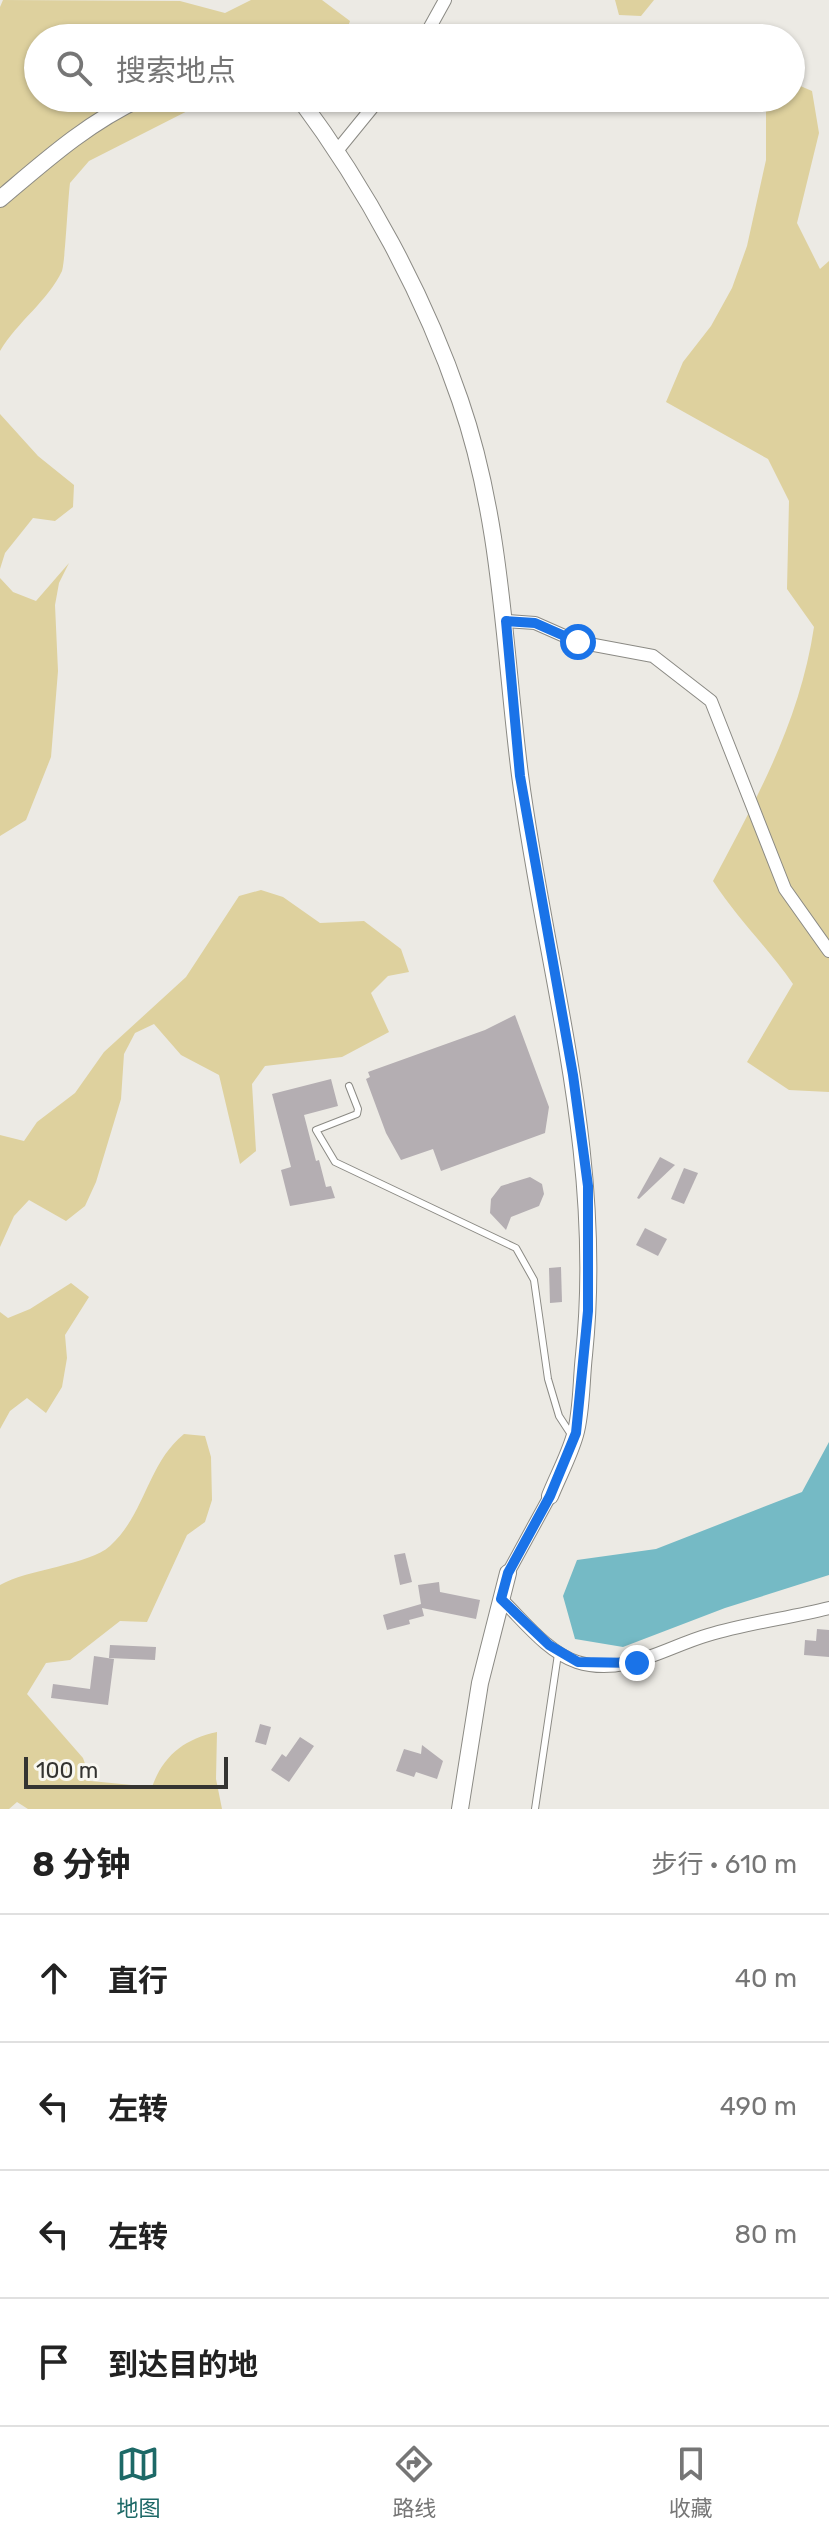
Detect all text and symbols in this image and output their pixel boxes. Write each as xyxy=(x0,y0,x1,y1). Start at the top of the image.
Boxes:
search box xyxy=(24,24,805,112)
icon: search xyxy=(52,46,96,90)
text: 搜索地点 xyxy=(116,53,236,89)
route start xyxy=(560,624,596,660)
route end xyxy=(619,1645,655,1681)
scale bar xyxy=(24,1753,228,1789)
text: 100 m xyxy=(36,1757,98,1784)
text: 8 分钟 xyxy=(32,1844,130,1885)
text: 步行 · 610 m xyxy=(652,1849,797,1880)
icon: ahead xyxy=(32,1956,76,2000)
text: 直行 xyxy=(108,1963,168,1999)
text: 40 m xyxy=(735,1963,797,1994)
icon: left xyxy=(32,2084,76,2128)
text: 左转 xyxy=(108,2091,168,2127)
text: 490 m xyxy=(720,2091,797,2122)
icon: left xyxy=(32,2212,76,2256)
text: 左转 xyxy=(108,2219,168,2255)
text: 80 m xyxy=(734,2219,797,2250)
icon: arrive xyxy=(32,2340,76,2384)
text: 到达目的地 xyxy=(108,2347,258,2383)
tab: 地图 xyxy=(116,2442,160,2522)
tab: 路线 xyxy=(392,2442,437,2522)
tab: 收藏 xyxy=(669,2442,713,2522)

